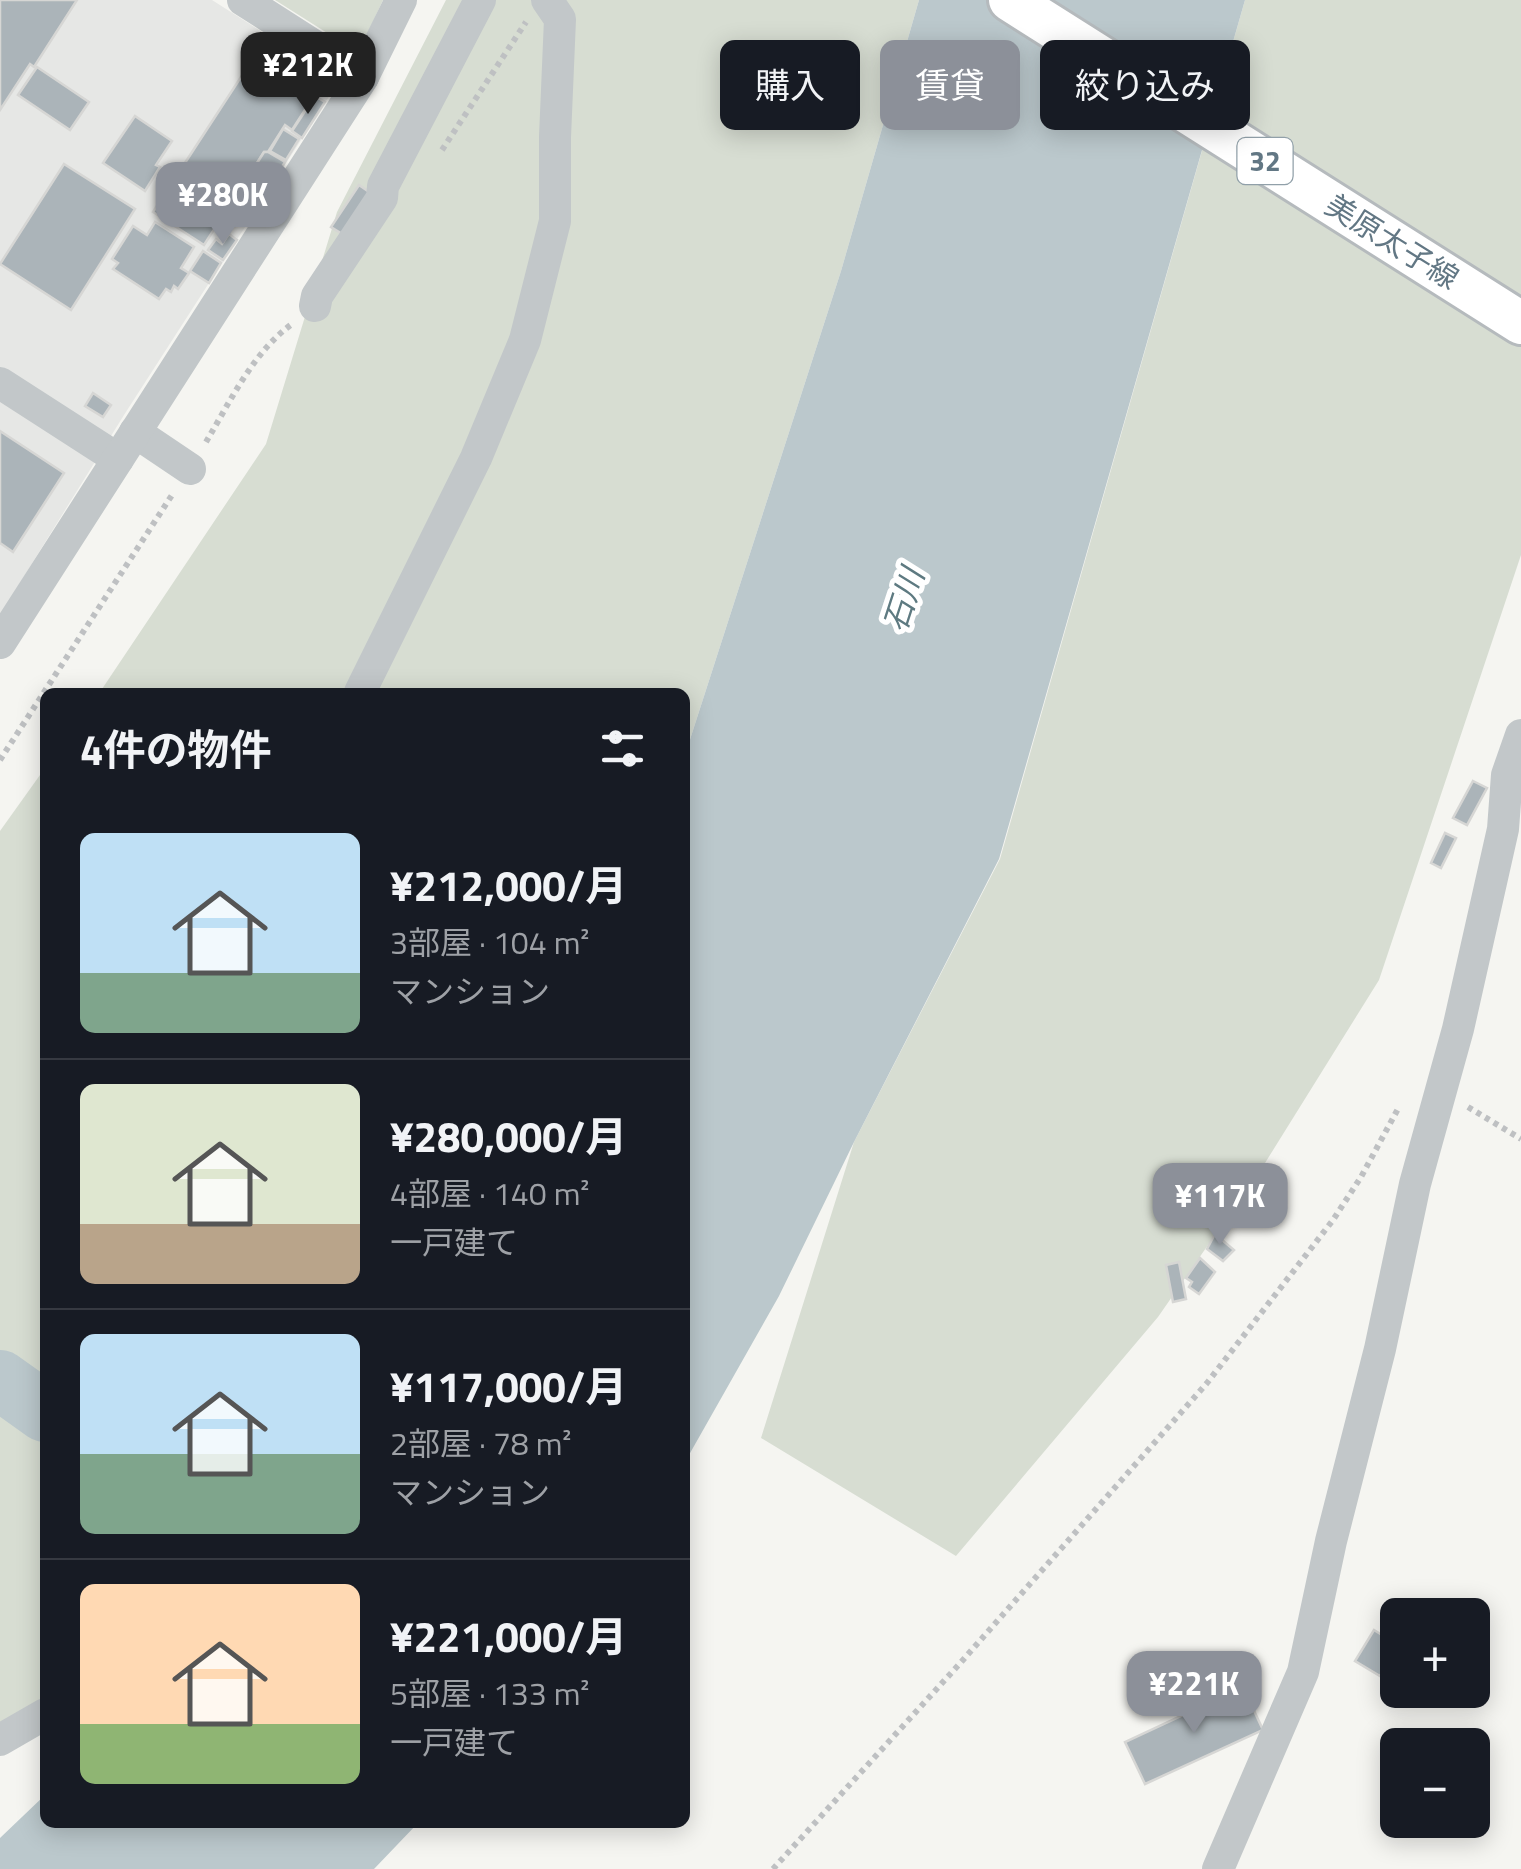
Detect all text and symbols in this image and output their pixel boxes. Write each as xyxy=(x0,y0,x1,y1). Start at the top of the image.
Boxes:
pin: ¥212K xyxy=(238,32,378,117)
text: ¥212K xyxy=(263,40,353,88)
chip: 購入 xyxy=(720,40,860,130)
chip: 賃貸 xyxy=(880,40,1020,130)
chip: 絞り込み xyxy=(1040,40,1250,130)
road number: 32 xyxy=(1238,138,1292,184)
pin: ¥280K xyxy=(153,162,293,247)
text: ¥280K xyxy=(178,170,268,218)
street label: 美原太子線 xyxy=(1317,182,1468,300)
water label: 石川 xyxy=(870,559,937,638)
text: 4件の物件 xyxy=(80,717,272,781)
icon: filters xyxy=(595,721,650,776)
text: ¥212,000/月 xyxy=(390,853,627,917)
icon: home xyxy=(160,873,280,993)
text: 3部屋 · 104 m² xyxy=(390,918,589,966)
text: マンション xyxy=(390,967,550,1015)
text: ¥280,000/月 xyxy=(390,1104,627,1168)
icon: home xyxy=(160,1124,280,1244)
pin: ¥117K xyxy=(1150,1163,1290,1248)
text: 4部屋 · 140 m² xyxy=(390,1169,589,1217)
text: ¥117K xyxy=(1175,1171,1265,1219)
text: 一戸建て xyxy=(390,1218,518,1266)
text: ¥117,000/月 xyxy=(390,1354,627,1418)
icon: home xyxy=(160,1374,280,1494)
text: 2部屋 · 78 m² xyxy=(390,1419,572,1467)
text: マンション xyxy=(390,1468,550,1516)
map controls xyxy=(1380,1598,1490,1838)
button: + xyxy=(1380,1598,1490,1708)
text: ¥221,000/月 xyxy=(390,1604,627,1668)
icon: home xyxy=(160,1624,280,1744)
pin: ¥221K xyxy=(1124,1651,1264,1736)
text: ¥221K xyxy=(1149,1659,1239,1707)
text: 5部屋 · 133 m² xyxy=(390,1669,589,1717)
text: 一戸建て xyxy=(390,1718,518,1766)
button: − xyxy=(1380,1728,1490,1838)

